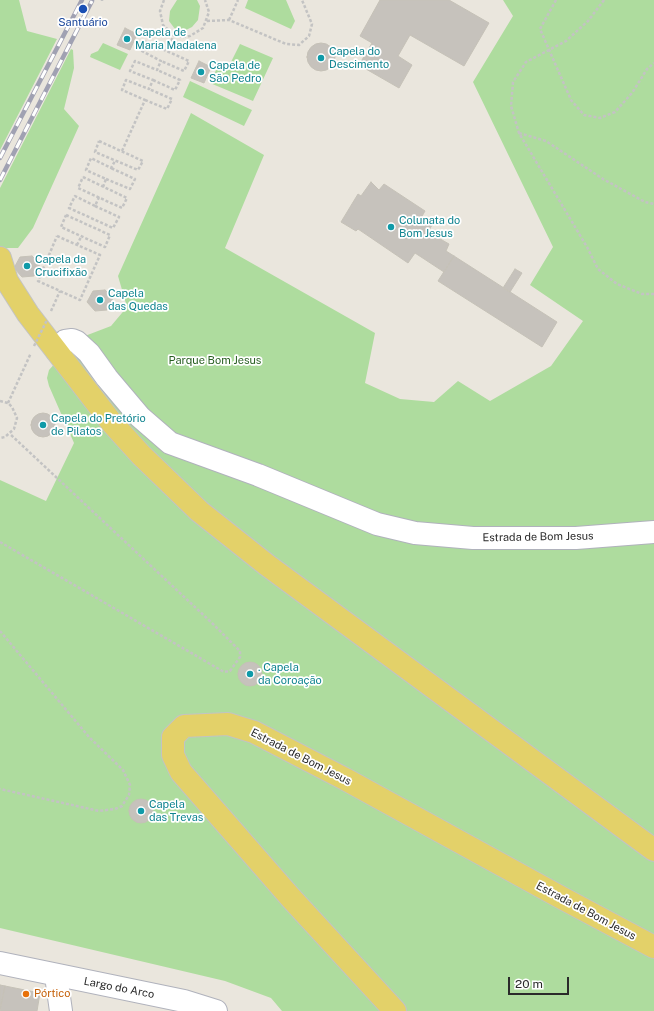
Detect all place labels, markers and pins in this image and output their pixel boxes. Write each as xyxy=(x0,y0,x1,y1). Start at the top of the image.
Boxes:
marker: Santuário xyxy=(77,3,89,15)
place label: Santuário xyxy=(58,16,108,30)
place label: Capela de Maria Madalena xyxy=(135,26,217,52)
marker: Capela de Maria Madalena xyxy=(122,34,132,44)
place label: Capela do Descimento xyxy=(329,45,389,71)
marker: Capela do Descimento xyxy=(316,53,326,63)
place label: Capela de São Pedro xyxy=(209,59,262,85)
marker: Capela de São Pedro xyxy=(196,67,206,77)
place label: Colunata do Bom Jesus xyxy=(399,214,460,240)
marker: Colunata do Bom Jesus xyxy=(386,222,396,232)
place label: Capela da Crucifixão xyxy=(35,253,87,279)
marker: Capela da Crucifixão xyxy=(22,261,32,271)
place label: Capela das Quedas xyxy=(108,287,168,313)
marker: Capela das Quedas xyxy=(95,295,105,305)
place label: Capela do Pretório de Pilatos xyxy=(51,412,146,438)
marker: Capela do Pretório de Pilatos xyxy=(38,420,48,430)
place label: . Capela da Coroação xyxy=(258,661,322,687)
marker: . Capela da Coroação xyxy=(245,669,255,679)
place label: Capela das Trevas xyxy=(149,798,203,824)
marker: Capela das Trevas xyxy=(136,806,146,816)
place label: Pórtico xyxy=(34,987,70,1001)
marker: Pórtico xyxy=(21,989,31,999)

